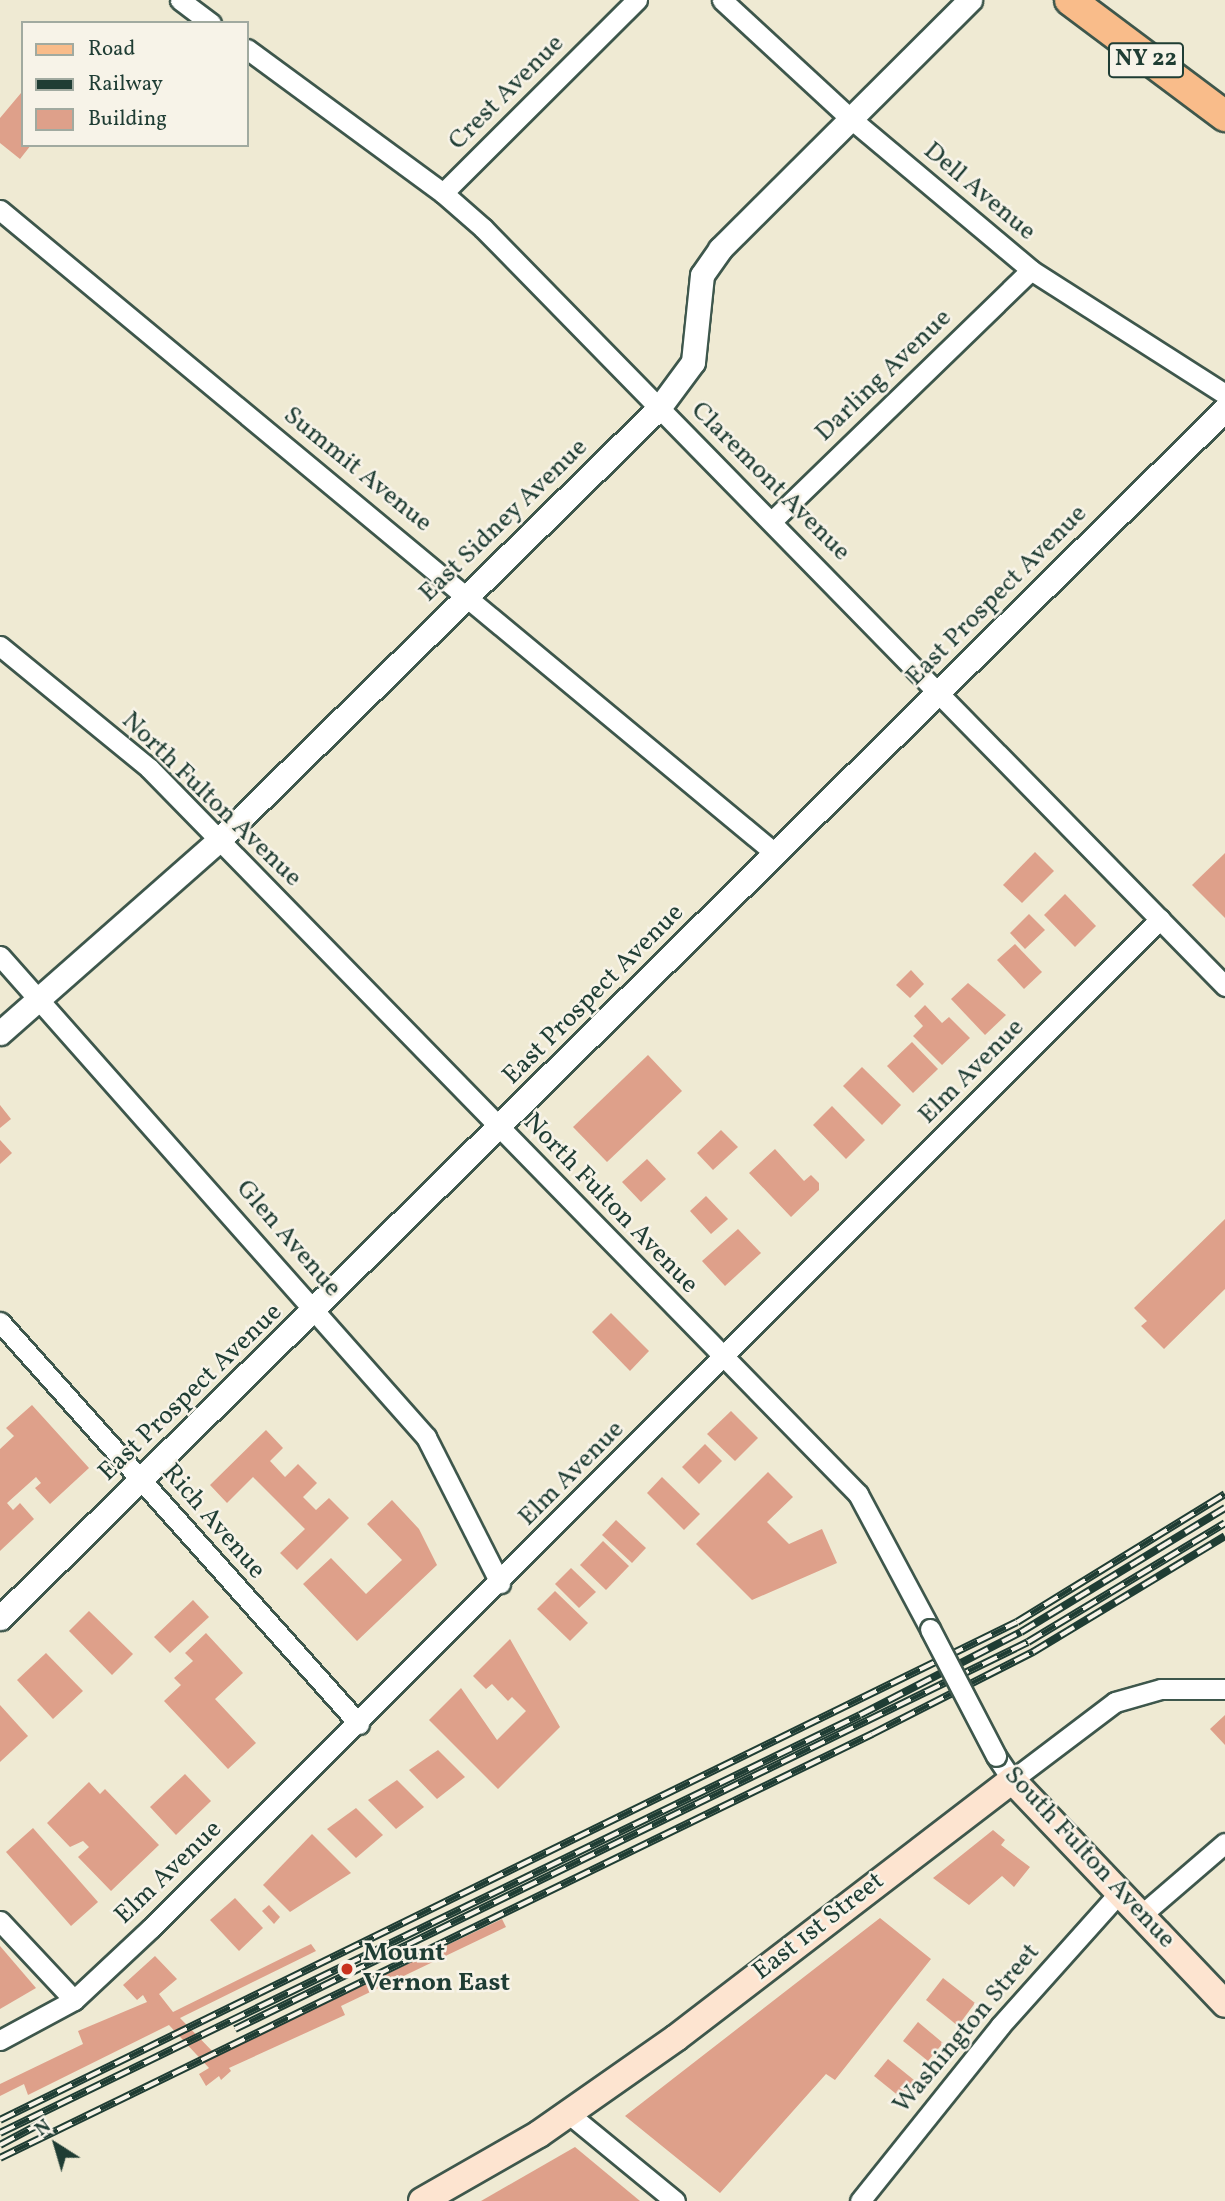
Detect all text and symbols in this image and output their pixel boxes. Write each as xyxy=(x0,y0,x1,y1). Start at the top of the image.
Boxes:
legend xyxy=(21,21,248,147)
street label: Crest Avenue xyxy=(443,29,571,157)
text: Road xyxy=(88,35,135,64)
road number: NY 22 xyxy=(1108,40,1184,80)
text: Railway xyxy=(88,70,163,99)
text: Building xyxy=(88,105,167,134)
street label: Dell Avenue xyxy=(916,136,1042,248)
street label: Darling Avenue xyxy=(809,303,959,449)
street label: Claremont Avenue xyxy=(684,396,856,568)
street label: Summit Avenue xyxy=(276,401,438,539)
street label: East Sidney Avenue xyxy=(413,432,595,610)
street label: East Prospect Avenue xyxy=(900,499,1094,693)
street label: North Fulton Avenue xyxy=(114,706,308,894)
street label: East Prospect Avenue xyxy=(497,898,691,1092)
street label: Elm Avenue xyxy=(913,1013,1031,1131)
street label: North Fulton Avenue xyxy=(516,1107,704,1301)
street label: Glen Avenue xyxy=(229,1174,347,1304)
street label: East Prospect Avenue xyxy=(93,1297,289,1489)
street label: Elm Avenue xyxy=(513,1415,631,1533)
street label: Rich Avenue xyxy=(155,1458,271,1586)
street label: South Fulton Avenue xyxy=(997,1761,1181,1955)
street label: Elm Avenue xyxy=(109,1814,229,1932)
street label: East 1st Street xyxy=(747,1866,891,1988)
place label: Mount Vernon East xyxy=(363,1938,510,2000)
street label: Washington Street xyxy=(887,1938,1047,2120)
marker: Mount Vernon East xyxy=(337,1959,357,1979)
north arrow xyxy=(21,2110,91,2180)
text: N xyxy=(30,2114,57,2143)

